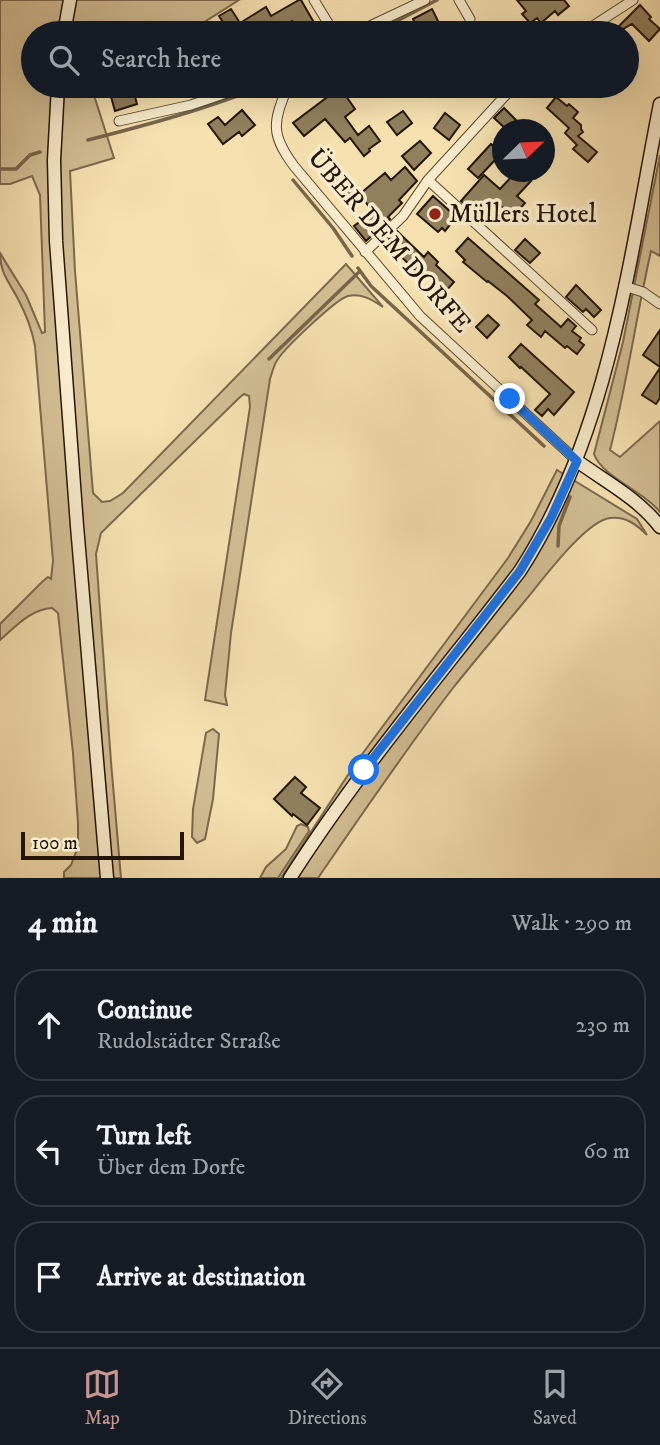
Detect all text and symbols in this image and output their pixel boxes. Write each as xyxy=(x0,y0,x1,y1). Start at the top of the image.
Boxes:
search box xyxy=(21,21,639,98)
icon: search xyxy=(45,41,83,79)
text: Search here xyxy=(101,43,221,76)
north arrow xyxy=(492,119,555,182)
street label: ÜBER DEM DORFE xyxy=(300,142,478,340)
place label: Müllers Hotel xyxy=(449,198,596,231)
marker: Müllers Hotel xyxy=(427,206,443,222)
route end xyxy=(494,383,525,414)
route start xyxy=(348,754,379,785)
scale bar xyxy=(21,829,184,861)
text: 100 m xyxy=(32,832,78,855)
text: 4 min xyxy=(28,905,98,942)
text: Walk · 290 m xyxy=(511,909,632,938)
text: Continue xyxy=(97,994,192,1027)
icon: ahead xyxy=(30,1006,68,1044)
text: 230 m xyxy=(576,1011,630,1040)
text: Rudolstädter Straße xyxy=(97,1027,281,1056)
text: Turn left xyxy=(97,1120,191,1153)
icon: left xyxy=(30,1132,68,1170)
text: 60 m xyxy=(583,1137,630,1166)
text: Über dem Dorfe xyxy=(97,1153,245,1182)
icon: arrive xyxy=(30,1258,68,1296)
text: Arrive at destination xyxy=(97,1261,306,1294)
tab: Map xyxy=(83,1365,121,1430)
tab: Directions xyxy=(288,1365,367,1430)
tab: Saved xyxy=(533,1365,577,1430)

